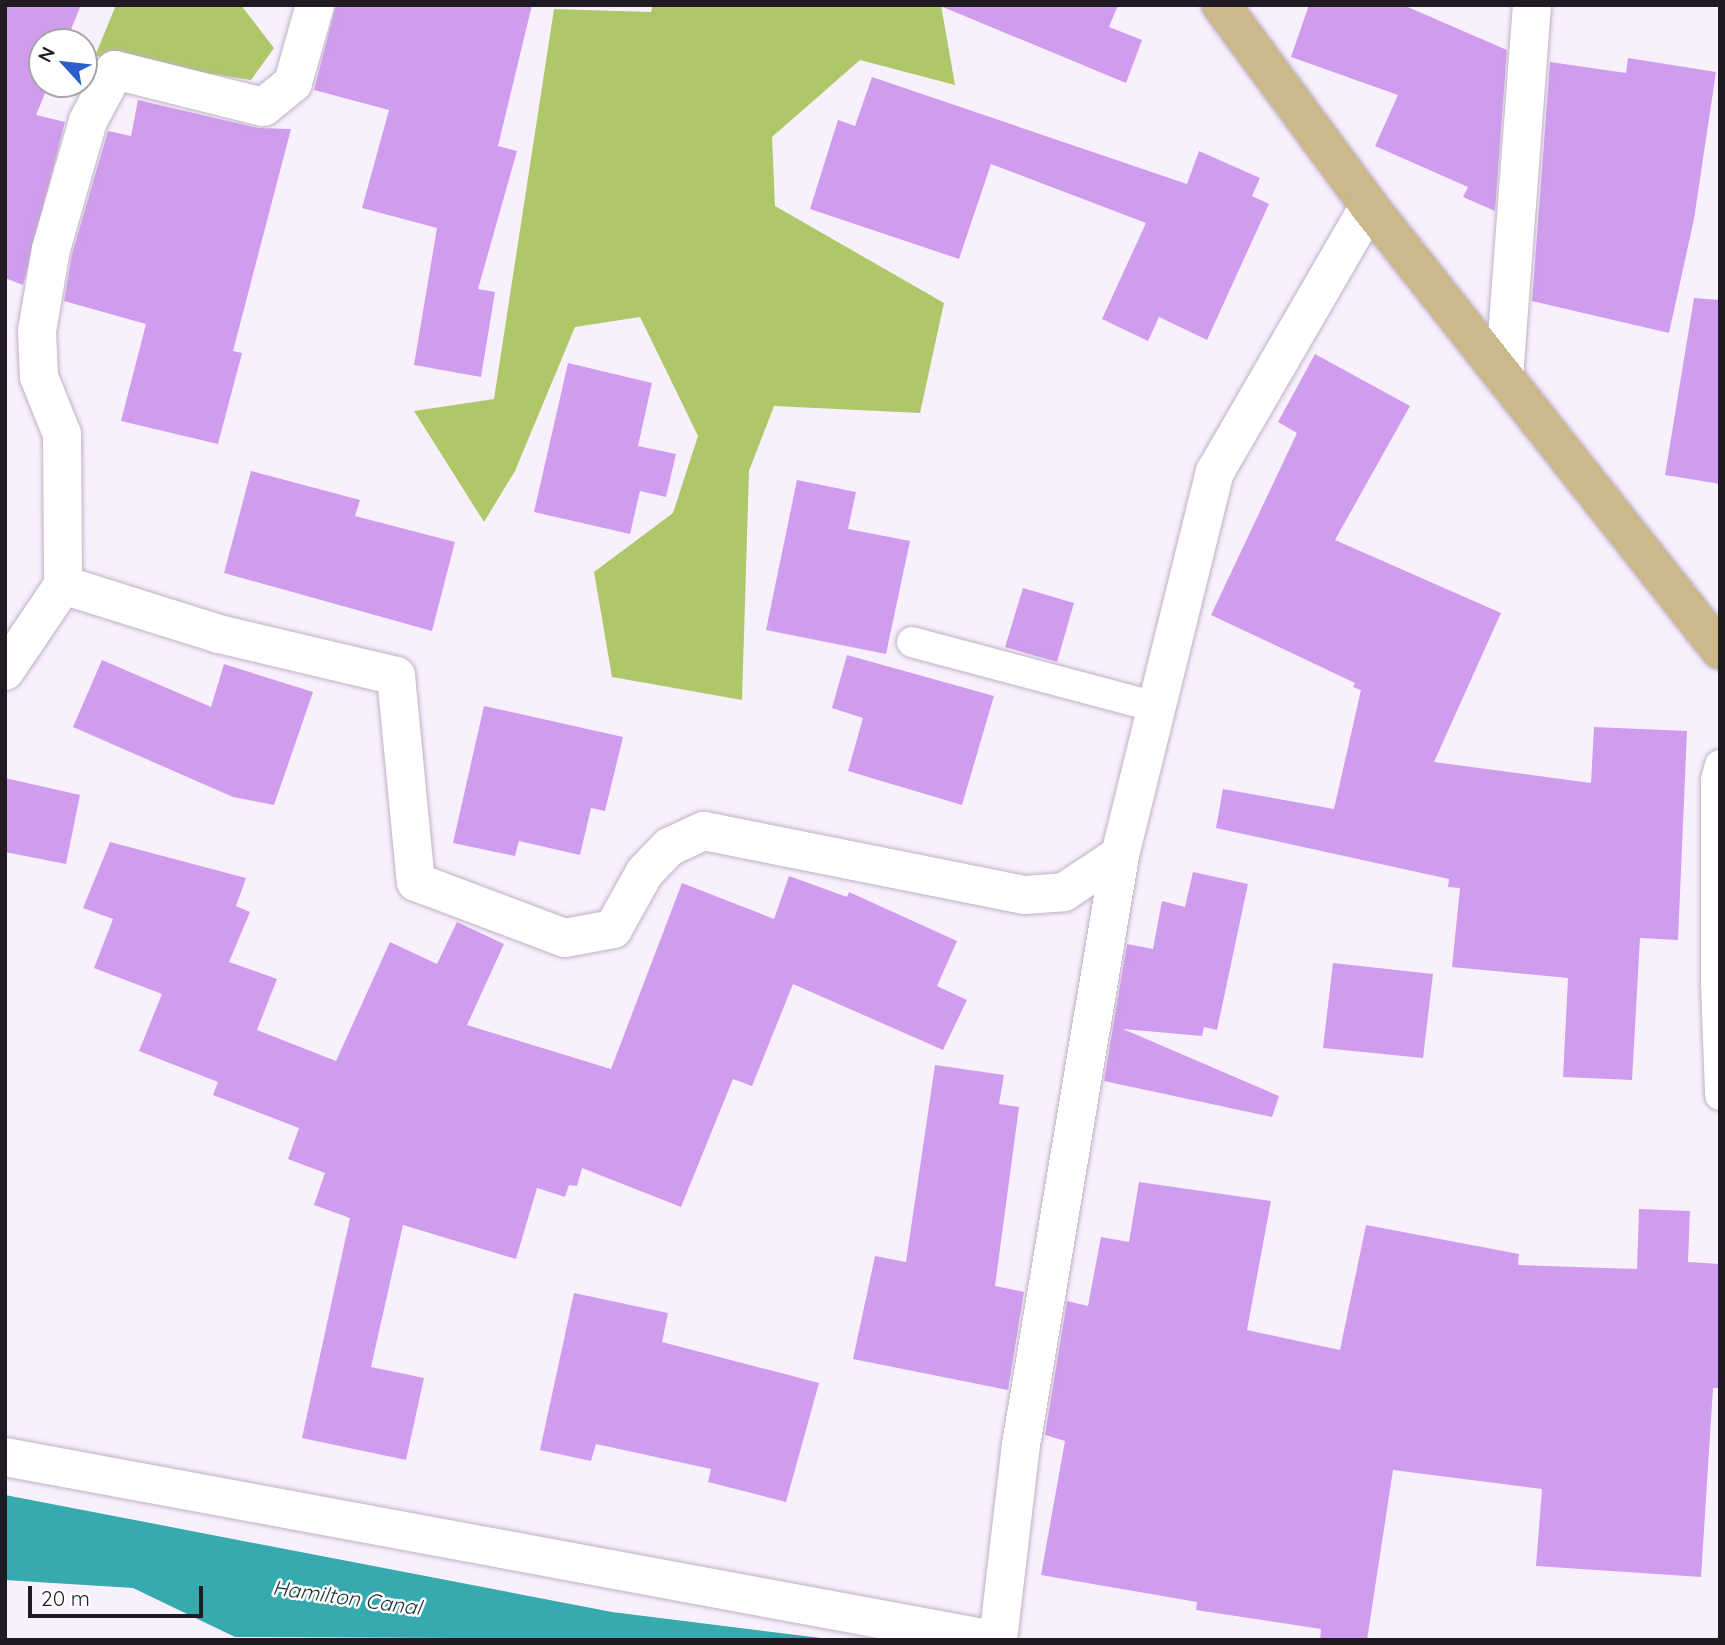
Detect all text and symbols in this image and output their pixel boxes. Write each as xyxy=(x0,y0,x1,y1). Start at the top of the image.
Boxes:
north arrow xyxy=(28,28,98,98)
text: N xyxy=(32,43,60,66)
scale bar xyxy=(32,1572,206,1616)
water label: Hamilton Canal xyxy=(271,1574,423,1620)
text: 20 m xyxy=(41,1585,90,1611)

